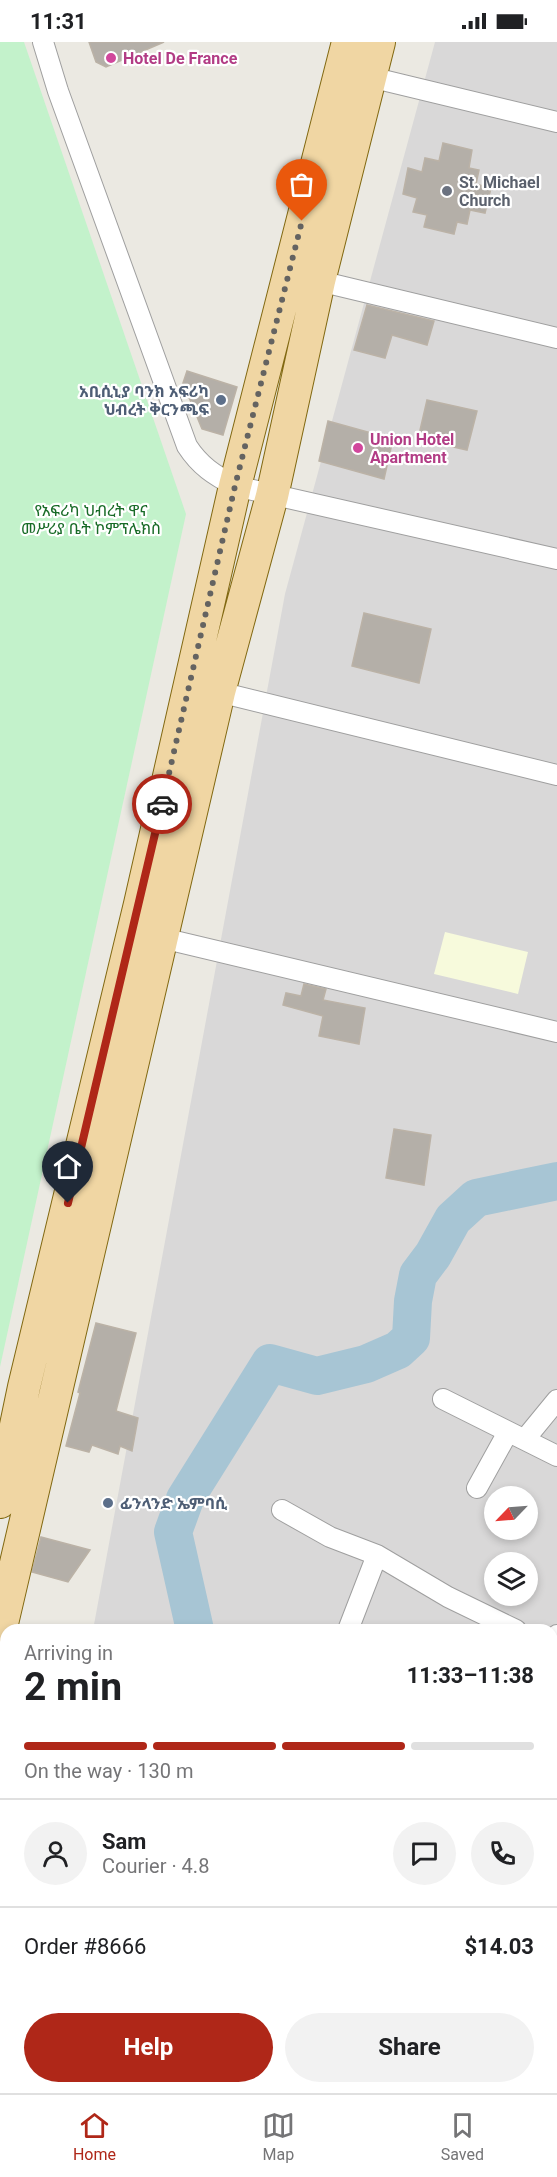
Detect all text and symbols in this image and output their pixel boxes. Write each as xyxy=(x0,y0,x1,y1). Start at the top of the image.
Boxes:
text: 11:31 xyxy=(30,9,87,34)
place label: Hotel De France xyxy=(123,49,238,68)
marker: Hotel De France xyxy=(104,51,118,65)
pin xyxy=(276,159,327,221)
icon: bag xyxy=(285,168,318,201)
place label: St. Michael Church xyxy=(459,173,540,210)
marker: St. Michael Church xyxy=(440,184,454,198)
place label: አቢሲኒያ ባንክ አፍሪካ ህብረት ቅርንጫፍ xyxy=(79,382,209,419)
marker: አቢሲኒያ ባንክ አፍሪካ ህብረት ቅርንጫፍ xyxy=(214,393,228,407)
place label: Union Hotel Apartment xyxy=(370,430,454,467)
marker: Union Hotel Apartment xyxy=(351,441,365,455)
park label: የአፍሪካ ህብረት ዋና መሥሪያ ቤት ኮምፕሌክስ xyxy=(21,501,161,538)
courier xyxy=(132,774,192,834)
icon: car xyxy=(146,788,179,821)
pin xyxy=(42,1141,93,1203)
icon: home xyxy=(51,1150,84,1183)
north arrow xyxy=(484,1486,538,1540)
map controls xyxy=(484,1486,538,1606)
place label: ፊንላንድ ኤምባሲ xyxy=(120,1494,228,1513)
marker: ፊንላንድ ኤምባሲ xyxy=(101,1496,115,1510)
button: layers xyxy=(484,1552,538,1606)
text: Arriving in xyxy=(24,1641,113,1665)
text: 11:33–11:38 xyxy=(407,1663,534,1688)
text: 2 min xyxy=(24,1664,122,1710)
text: On the way · 130 m xyxy=(24,1759,193,1783)
button: person xyxy=(24,1822,87,1885)
button: chat xyxy=(393,1822,456,1885)
button: phone xyxy=(471,1822,534,1885)
text: Sam xyxy=(102,1829,146,1854)
text: Courier · 4.8 xyxy=(102,1854,209,1878)
text: Order #8666 xyxy=(24,1934,146,1959)
text: $14.03 xyxy=(465,1934,534,1959)
button: Help xyxy=(24,2013,273,2082)
button: Share xyxy=(285,2013,534,2082)
tab: Home xyxy=(73,2109,116,2164)
tab: Map xyxy=(262,2109,295,2164)
tab: Saved xyxy=(441,2109,484,2164)

